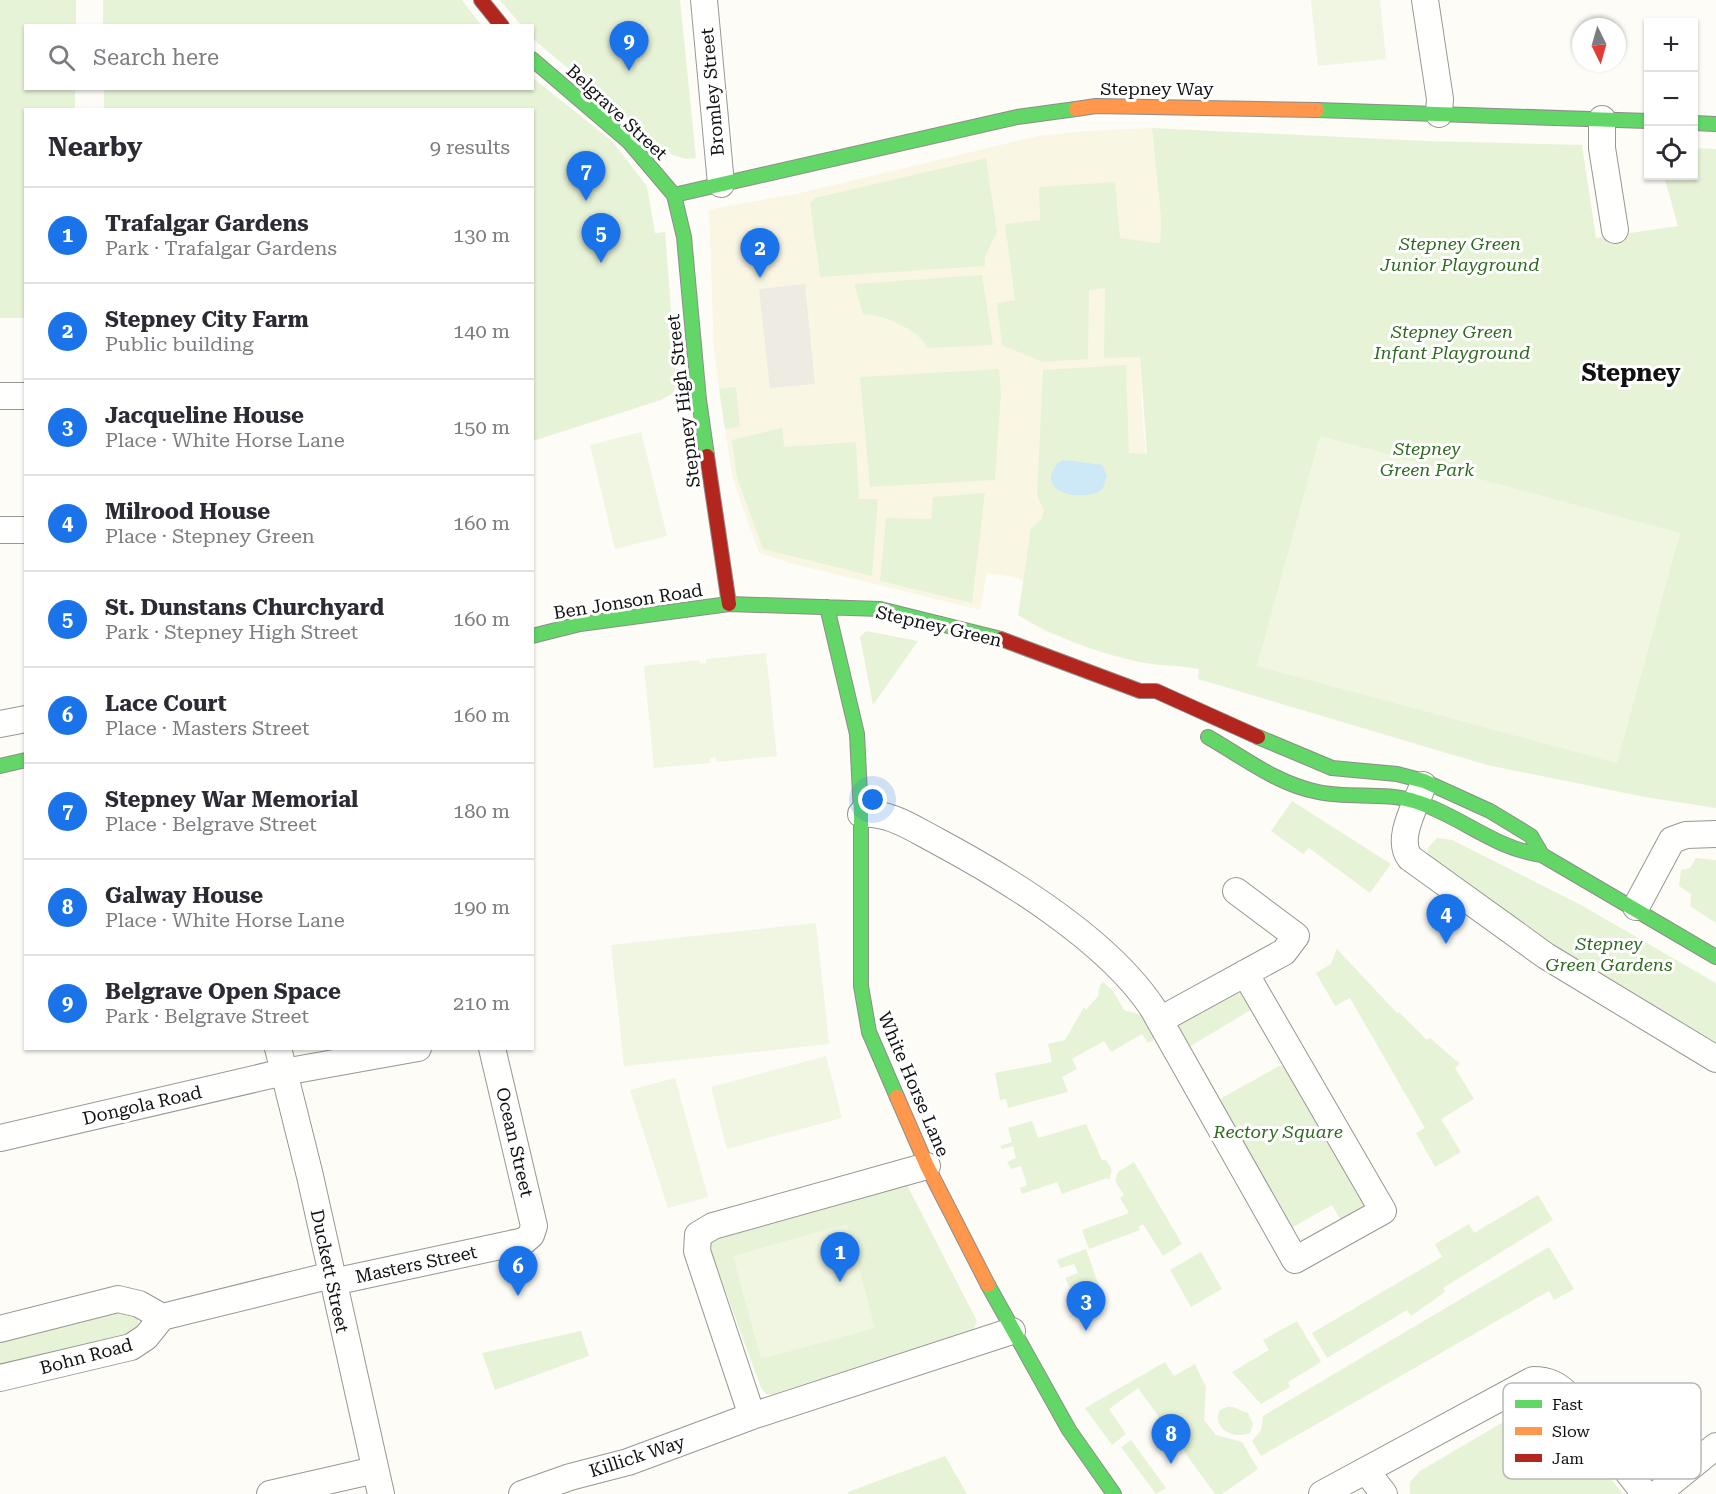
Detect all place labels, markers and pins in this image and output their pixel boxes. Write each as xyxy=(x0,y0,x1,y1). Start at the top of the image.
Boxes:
pin: 9 xyxy=(610,22,648,71)
pin: 7 xyxy=(566,152,606,201)
pin: 5 xyxy=(582,214,620,263)
pin: 2 xyxy=(740,228,780,278)
pin: 4 xyxy=(1426,894,1466,944)
pin: 1 xyxy=(820,1232,860,1282)
pin: 6 xyxy=(498,1246,538,1296)
pin: 3 xyxy=(1066,1282,1106,1331)
pin: 8 xyxy=(1152,1414,1190,1464)

